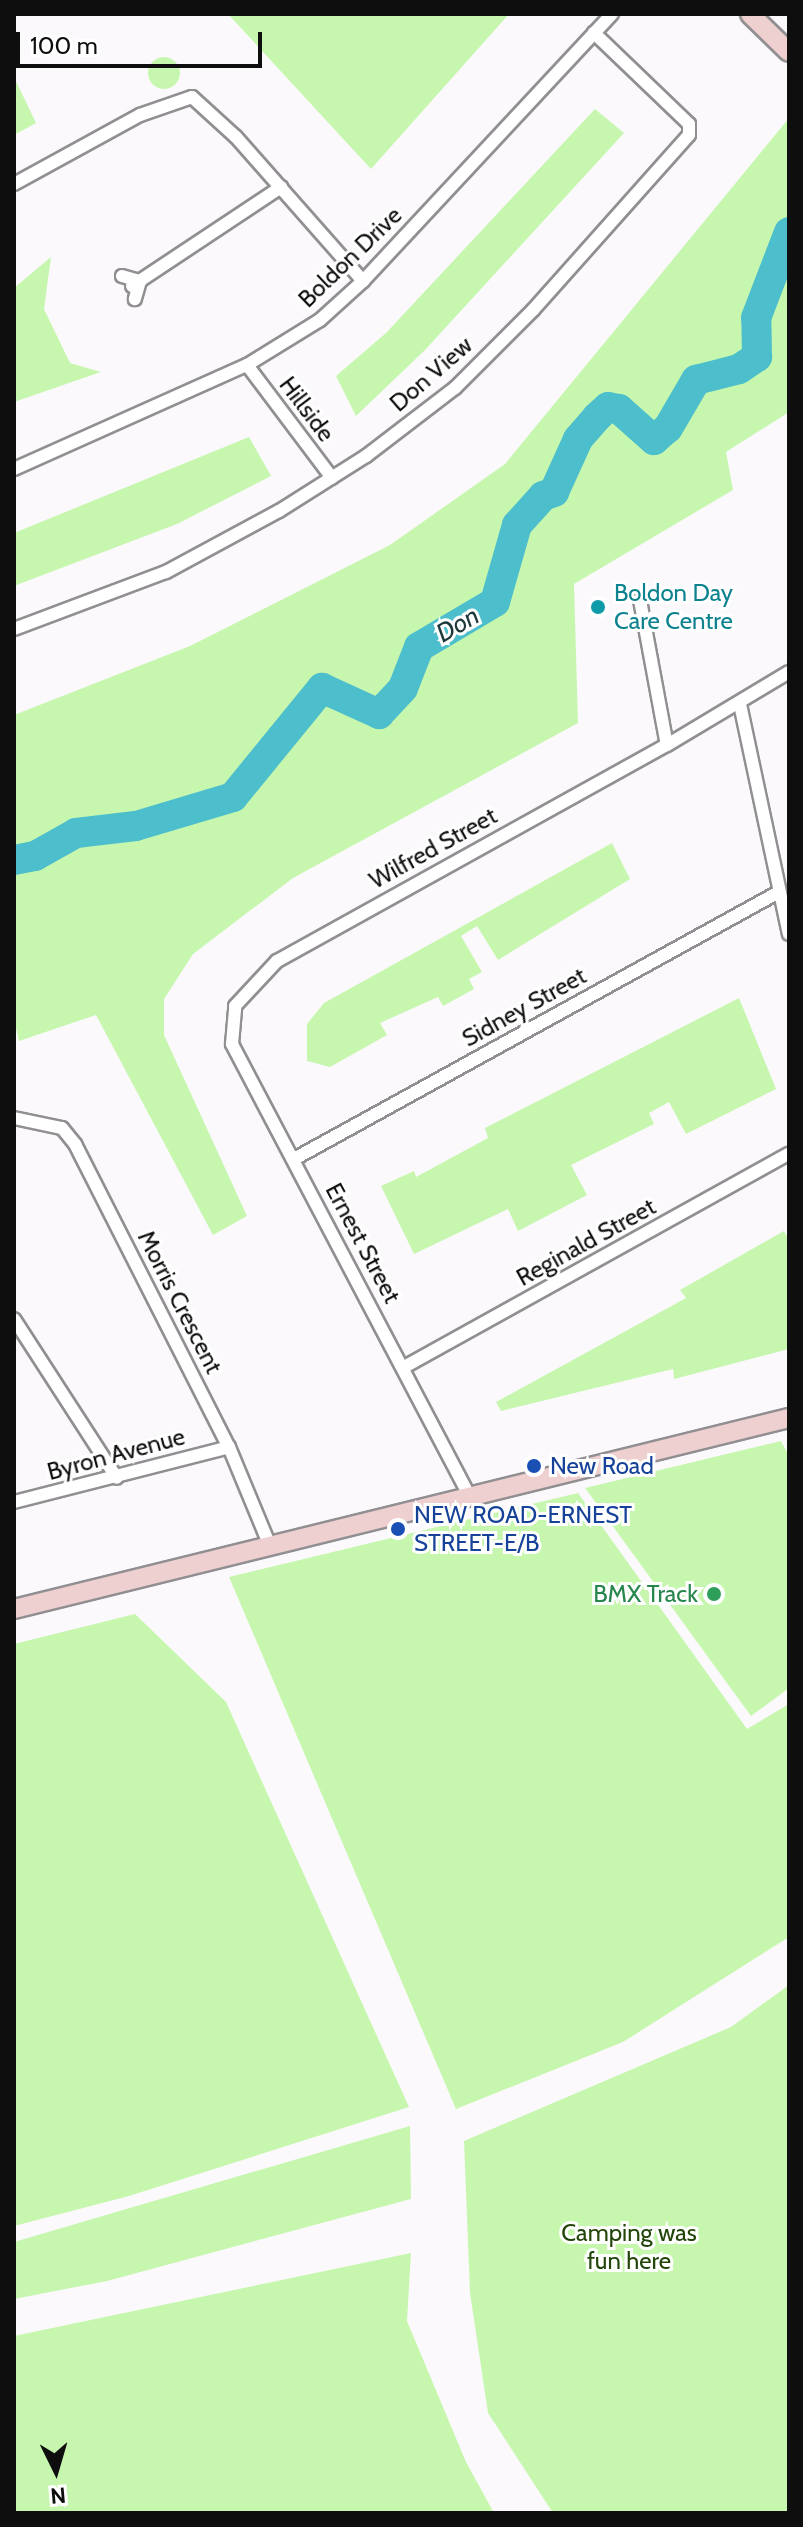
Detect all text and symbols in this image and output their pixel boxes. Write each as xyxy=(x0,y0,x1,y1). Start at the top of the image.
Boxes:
scale bar xyxy=(20,16,266,66)
text: 100 m xyxy=(30,31,98,60)
street label: Boldon Drive xyxy=(292,201,408,313)
street label: Don View xyxy=(384,330,478,418)
street label: Hillside xyxy=(273,371,341,447)
place label: Boldon Day Care Centre xyxy=(614,579,733,635)
marker: Boldon Day Care Centre xyxy=(589,598,607,616)
water label: Don xyxy=(431,600,485,650)
street label: Wilfred Street xyxy=(364,801,502,895)
street label: Sidney Street xyxy=(457,961,591,1053)
street label: Ernest Street xyxy=(319,1178,407,1308)
street label: Reginald Street xyxy=(511,1192,661,1292)
street label: Morris Crescent xyxy=(132,1226,228,1378)
street label: Byron Avenue xyxy=(44,1422,188,1486)
place label: New Road xyxy=(550,1452,654,1480)
marker: New Road xyxy=(525,1457,543,1475)
place label: NEW ROAD-ERNEST STREET-E/B xyxy=(414,1501,632,1557)
marker: NEW ROAD-ERNEST STREET-E/B xyxy=(389,1520,407,1538)
place label: BMX Track xyxy=(593,1580,698,1608)
marker: BMX Track xyxy=(705,1585,723,1603)
park label: Camping was fun here xyxy=(561,2219,697,2275)
north arrow xyxy=(16,2431,96,2511)
text: N xyxy=(49,2481,67,2510)

